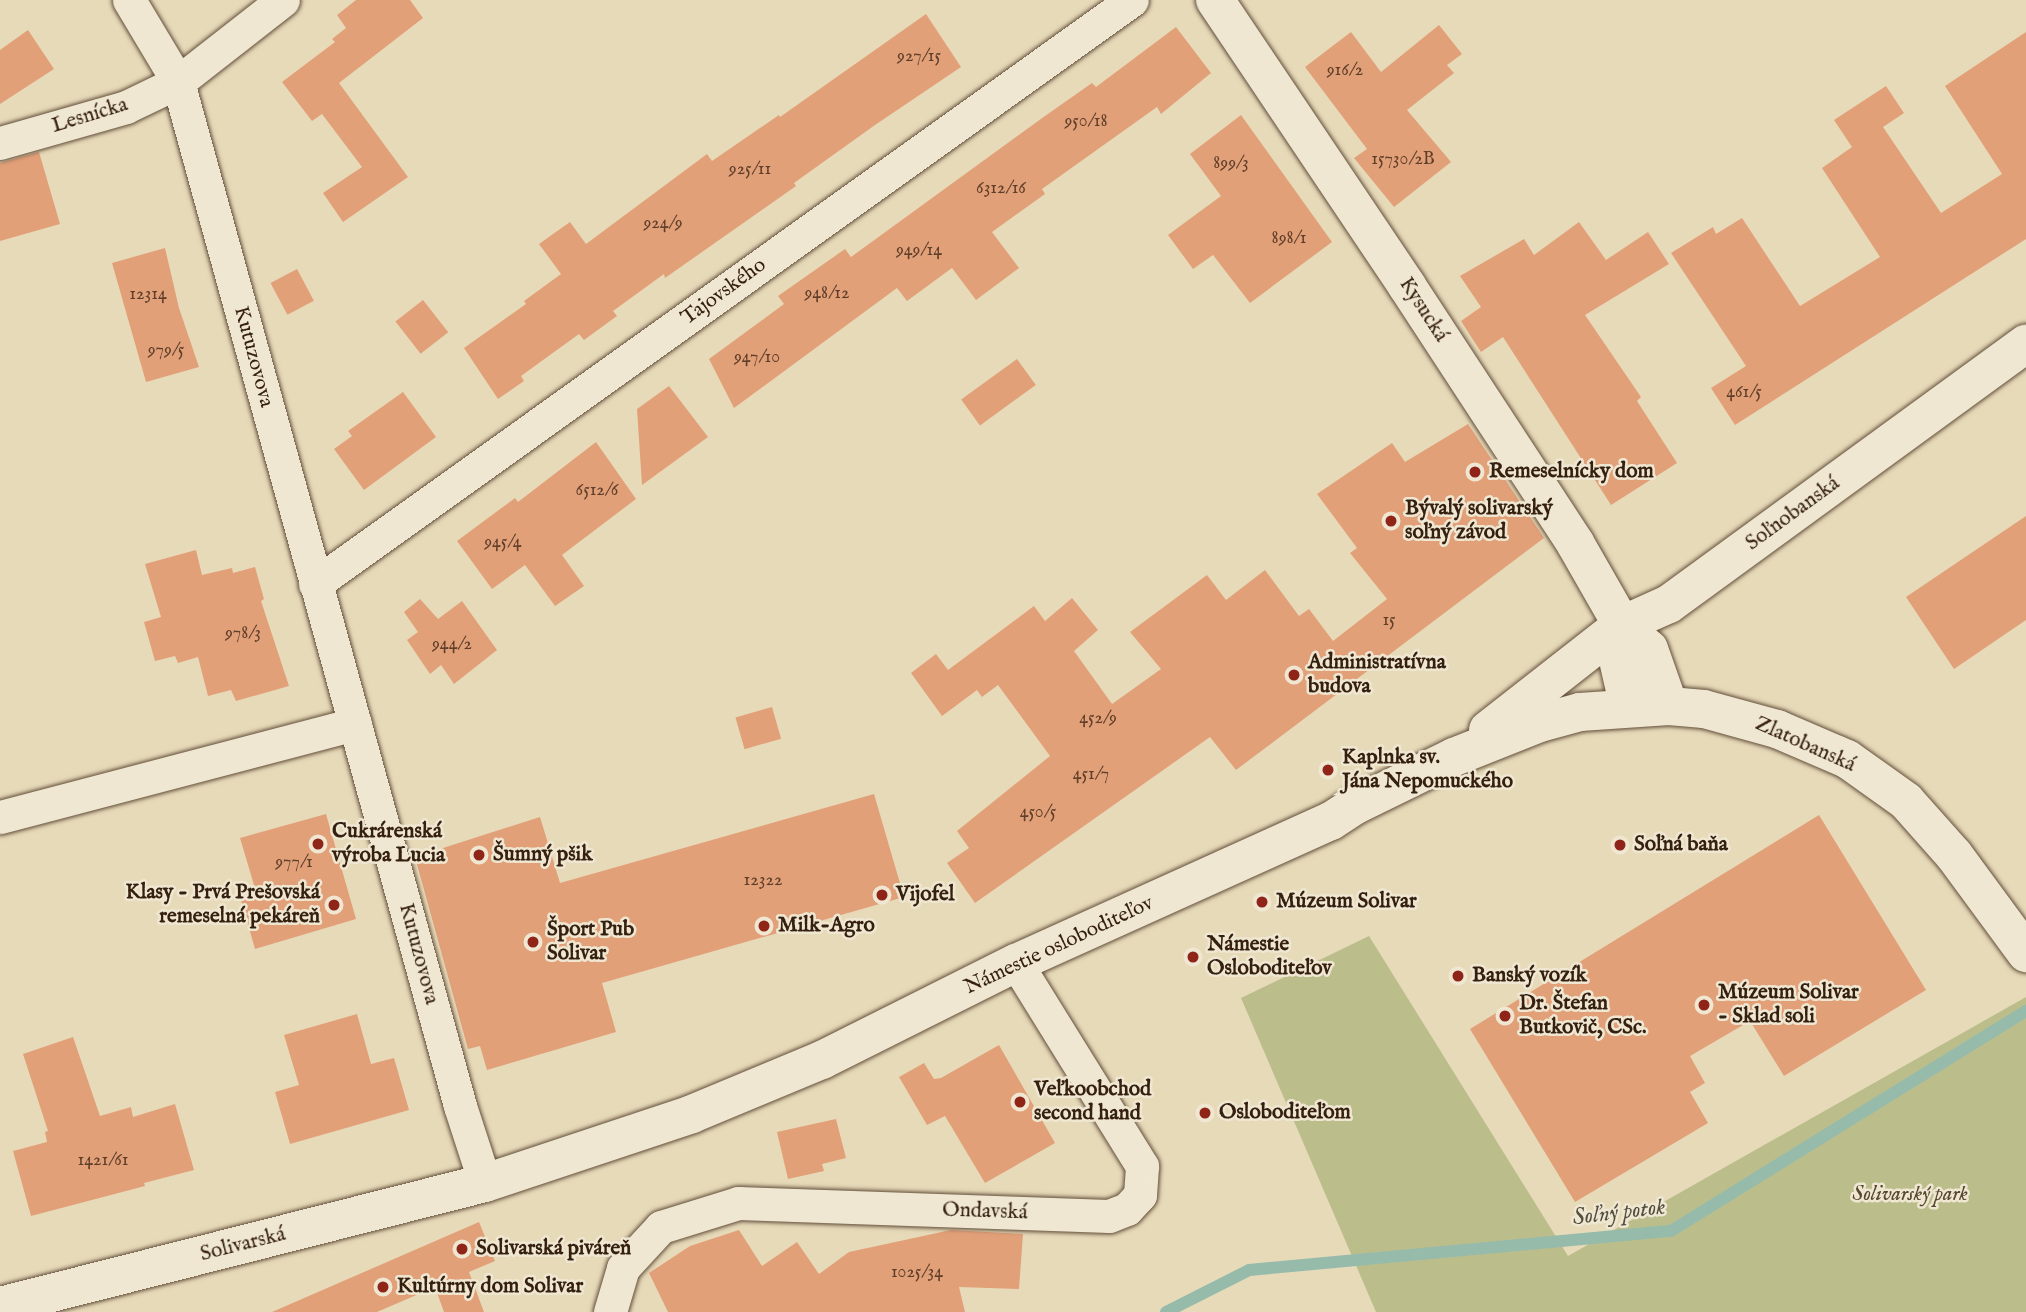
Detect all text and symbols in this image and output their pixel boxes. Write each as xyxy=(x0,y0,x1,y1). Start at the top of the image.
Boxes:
house number: 927/15 xyxy=(897,46,941,68)
house number: 916/2 xyxy=(1327,60,1363,82)
street label: Lesnícka xyxy=(49,93,131,139)
house number: 950/18 xyxy=(1064,111,1108,133)
house number: 15730/2B xyxy=(1371,149,1435,171)
house number: 899/3 xyxy=(1213,153,1249,175)
house number: 925/11 xyxy=(729,159,771,181)
house number: 6312/16 xyxy=(976,178,1026,200)
house number: 924/9 xyxy=(643,213,683,235)
house number: 898/1 xyxy=(1272,228,1306,250)
house number: 949/14 xyxy=(896,240,942,262)
street label: Tajovského xyxy=(677,253,771,331)
street label: Kysucká xyxy=(1393,273,1453,347)
house number: 948/12 xyxy=(805,283,849,305)
house number: 12314 xyxy=(129,284,167,306)
street label: Kutuzovova xyxy=(227,304,279,410)
house number: 979/5 xyxy=(148,340,184,362)
house number: 947/10 xyxy=(734,347,780,369)
house number: 461/5 xyxy=(1726,382,1762,404)
place label: Remeselnícky dom xyxy=(1489,459,1654,485)
marker: Remeselnícky dom xyxy=(1467,464,1483,480)
street label: Soľnobanská xyxy=(1741,471,1845,557)
house number: 6512/6 xyxy=(576,480,618,502)
place label: Bývalý solivarský soľný závod xyxy=(1405,496,1553,546)
marker: Bývalý solivarský soľný závod xyxy=(1383,513,1399,529)
house number: 945/4 xyxy=(484,532,522,554)
house number: 15 xyxy=(1382,610,1396,632)
house number: 978/3 xyxy=(225,623,261,645)
house number: 944/2 xyxy=(432,634,472,656)
place label: Administratívna budova xyxy=(1308,650,1446,700)
marker: Administratívna budova xyxy=(1286,667,1302,683)
house number: 452/9 xyxy=(1079,708,1117,730)
street label: Zlatobanská xyxy=(1751,712,1859,778)
place label: Kaplnka sv. Jána Nepomuckého xyxy=(1342,745,1513,795)
marker: Kaplnka sv. Jána Nepomuckého xyxy=(1320,762,1336,778)
house number: 451/7 xyxy=(1073,764,1109,786)
house number: 450/5 xyxy=(1020,802,1056,824)
place label: Cukrárenská výroba Lucia xyxy=(332,819,445,869)
place label: Soľná baňa xyxy=(1634,832,1728,858)
marker: Cukrárenská výroba Lucia xyxy=(310,836,326,852)
marker: Soľná baňa xyxy=(1612,837,1628,853)
place label: Šumný pšik xyxy=(493,842,592,868)
marker: Šumný pšik xyxy=(471,847,487,863)
house number: 977/1 xyxy=(275,852,313,874)
house number: 12322 xyxy=(744,870,782,892)
place label: Klasy - Prvá Prešovská remeselná pekáreň xyxy=(126,880,320,930)
place label: Vijofel xyxy=(896,882,954,908)
marker: Vijofel xyxy=(874,887,890,903)
place label: Múzeum Solivar xyxy=(1276,889,1417,915)
street label: Námestie osloboditeľov xyxy=(961,891,1157,1001)
marker: Múzeum Solivar xyxy=(1254,894,1270,910)
marker: Klasy - Prvá Prešovská remeselná pekáreň xyxy=(326,897,342,913)
street label: Kutuzovova xyxy=(392,901,444,1007)
place label: Milk-Agro xyxy=(778,913,875,939)
place label: Šport Pub Solivar xyxy=(547,917,634,967)
marker: Milk-Agro xyxy=(756,918,772,934)
place label: Námestie Osloboditeľov xyxy=(1207,932,1332,982)
marker: Šport Pub Solivar xyxy=(525,934,541,950)
marker: Námestie Osloboditeľov xyxy=(1185,949,1201,965)
place label: Banský vozík xyxy=(1472,963,1587,989)
marker: Banský vozík xyxy=(1450,968,1466,984)
place label: Múzeum Solivar - Sklad soli xyxy=(1718,980,1859,1030)
place label: Dr. Štefan Butkovič, CSc. xyxy=(1519,991,1646,1041)
marker: Múzeum Solivar - Sklad soli xyxy=(1696,997,1712,1013)
marker: Dr. Štefan Butkovič, CSc. xyxy=(1497,1008,1513,1024)
place label: Veľkoobchod second hand xyxy=(1034,1077,1151,1127)
marker: Veľkoobchod second hand xyxy=(1012,1094,1028,1110)
place label: Osloboditeľom xyxy=(1219,1100,1351,1126)
marker: Osloboditeľom xyxy=(1197,1105,1213,1121)
house number: 1421/61 xyxy=(78,1150,128,1172)
park label: Solivarský park xyxy=(1852,1182,1968,1208)
water label: Soľný potok xyxy=(1571,1194,1667,1232)
street label: Ondavská xyxy=(942,1198,1028,1226)
street label: Solivarská xyxy=(198,1222,288,1268)
place label: Solivarská piváreň xyxy=(476,1236,631,1262)
marker: Solivarská piváreň xyxy=(454,1241,470,1257)
house number: 1025/34 xyxy=(891,1262,943,1284)
place label: Kultúrny dom Solivar xyxy=(397,1274,583,1300)
marker: Kultúrny dom Solivar xyxy=(375,1279,391,1295)

